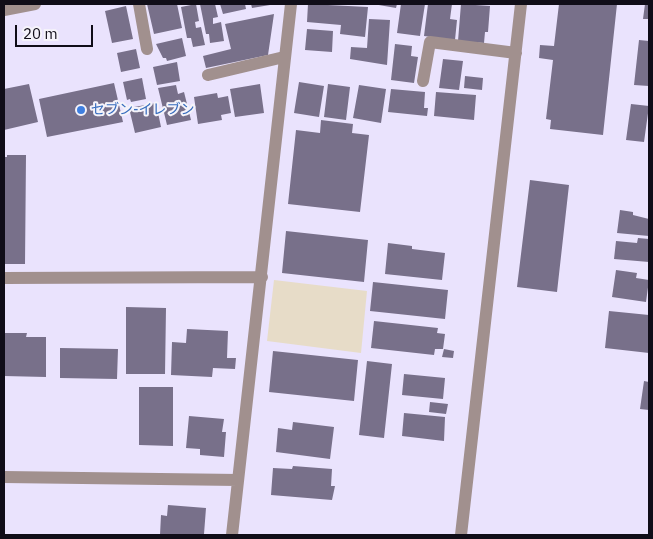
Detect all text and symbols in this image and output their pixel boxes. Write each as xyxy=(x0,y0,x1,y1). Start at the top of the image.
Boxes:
scale bar xyxy=(18,15,95,47)
text: 20 m xyxy=(23,24,58,43)
place label: セブン-イレブン xyxy=(91,102,195,118)
marker: セブン-イレブン xyxy=(75,104,87,116)

